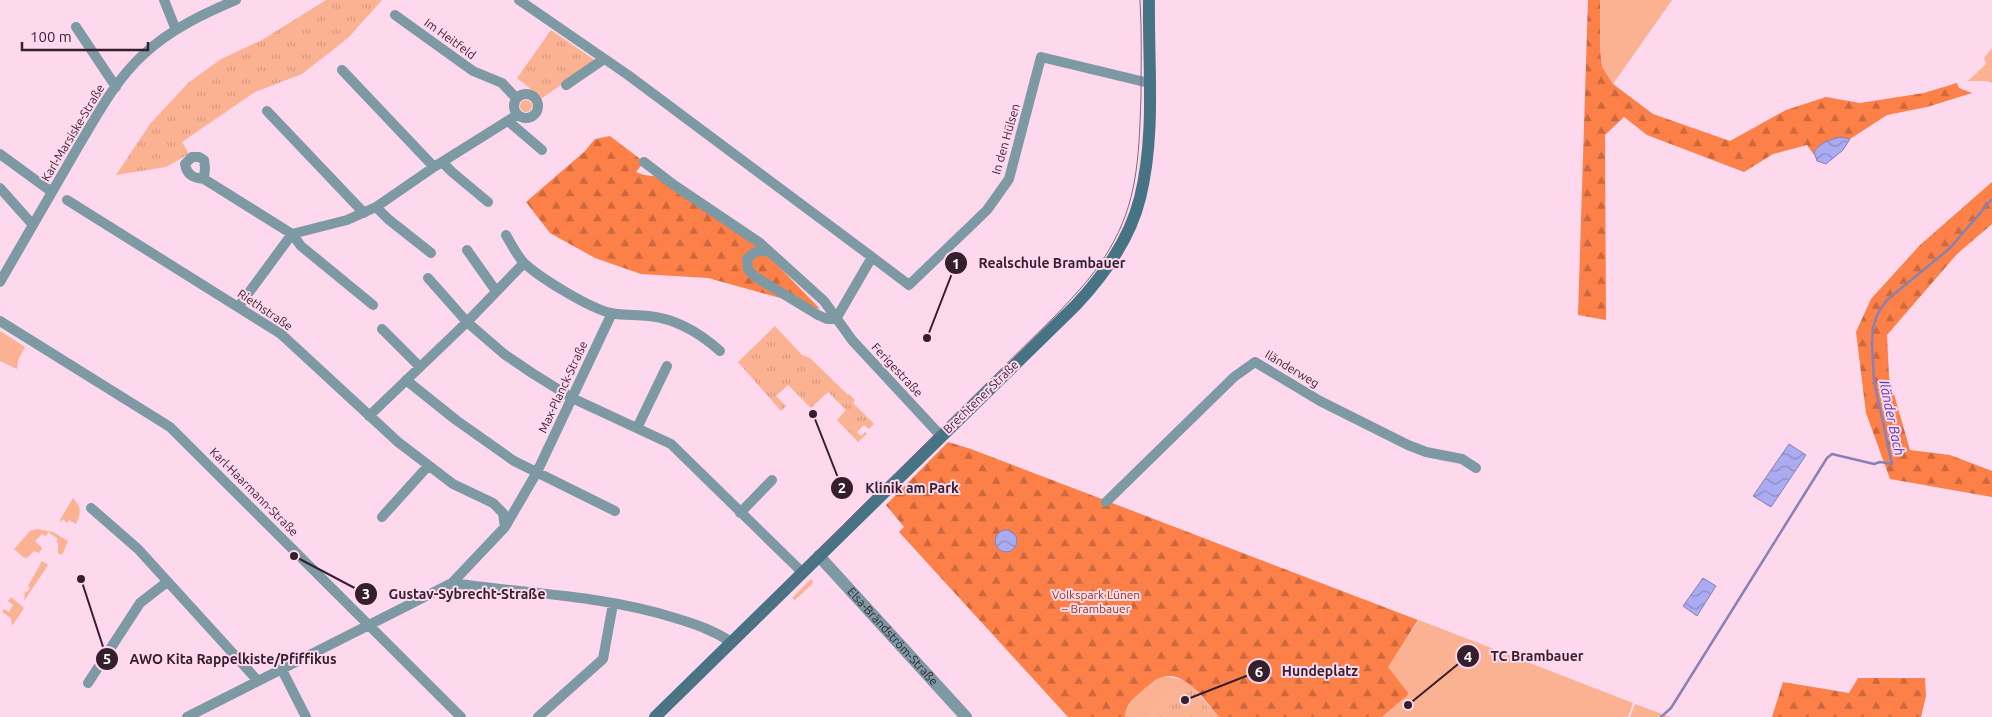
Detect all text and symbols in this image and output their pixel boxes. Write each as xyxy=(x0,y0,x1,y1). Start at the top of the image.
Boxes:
street label: Im Heitfeld xyxy=(422,16,478,62)
scale bar xyxy=(22,20,149,52)
text: 100 m xyxy=(30,28,72,45)
street label: Karl-Marsiske-Straße xyxy=(39,82,107,184)
street label: In den Hülsen xyxy=(989,102,1022,176)
callout: Realschule Brambauer xyxy=(944,249,1135,278)
text: 1 xyxy=(952,255,960,272)
text: Realschule Brambauer xyxy=(979,255,1126,271)
street label: Riethstraße xyxy=(235,287,295,333)
street label: Max-Planck-Straße xyxy=(536,339,590,435)
street label: Ferigestraße xyxy=(869,340,925,399)
street label: Iländerweg xyxy=(1263,347,1322,390)
street label: Brechtener Straße xyxy=(941,358,1021,436)
water label: Iländer Bach xyxy=(1876,379,1908,457)
street label: Karl-Haarmann-Straße xyxy=(208,445,301,538)
callout: Klinik am Park xyxy=(830,473,968,502)
text: 2 xyxy=(838,479,846,496)
text: Klinik am Park xyxy=(865,480,959,496)
callout: Gustav-Sybrecht-Straße xyxy=(354,580,556,609)
text: 3 xyxy=(362,585,370,602)
street label: Elsa-Brändström-Straße xyxy=(845,585,941,688)
text: Gustav-Sybrecht-Straße xyxy=(389,586,545,602)
park label: Volkspark Lünen – Brambauer xyxy=(1052,588,1140,615)
callout: TC Brambauer xyxy=(1455,642,1593,671)
callout: AWO Kita Rappelkiste/Pfiffikus xyxy=(94,644,346,673)
text: 4 xyxy=(1464,648,1472,665)
text: TC Brambauer xyxy=(1491,648,1584,664)
text: 5 xyxy=(103,650,111,667)
text: AWO Kita Rappelkiste/Pfiffikus xyxy=(130,651,337,667)
callout: Hundeplatz xyxy=(1247,657,1368,686)
text: 6 xyxy=(1255,663,1263,680)
text: Hundeplatz xyxy=(1282,663,1358,679)

